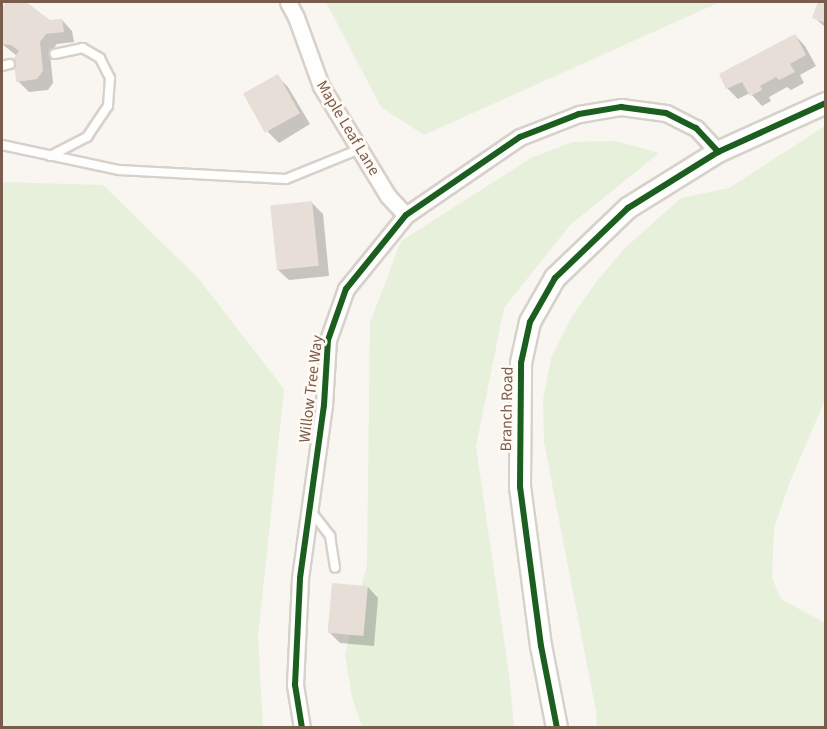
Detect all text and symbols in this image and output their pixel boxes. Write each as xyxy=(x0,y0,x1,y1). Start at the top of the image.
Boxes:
street label: Maple Leaf Lane xyxy=(312,77,384,179)
street label: Willow Tree Way xyxy=(295,334,327,444)
street label: Branch Road xyxy=(497,366,517,452)

